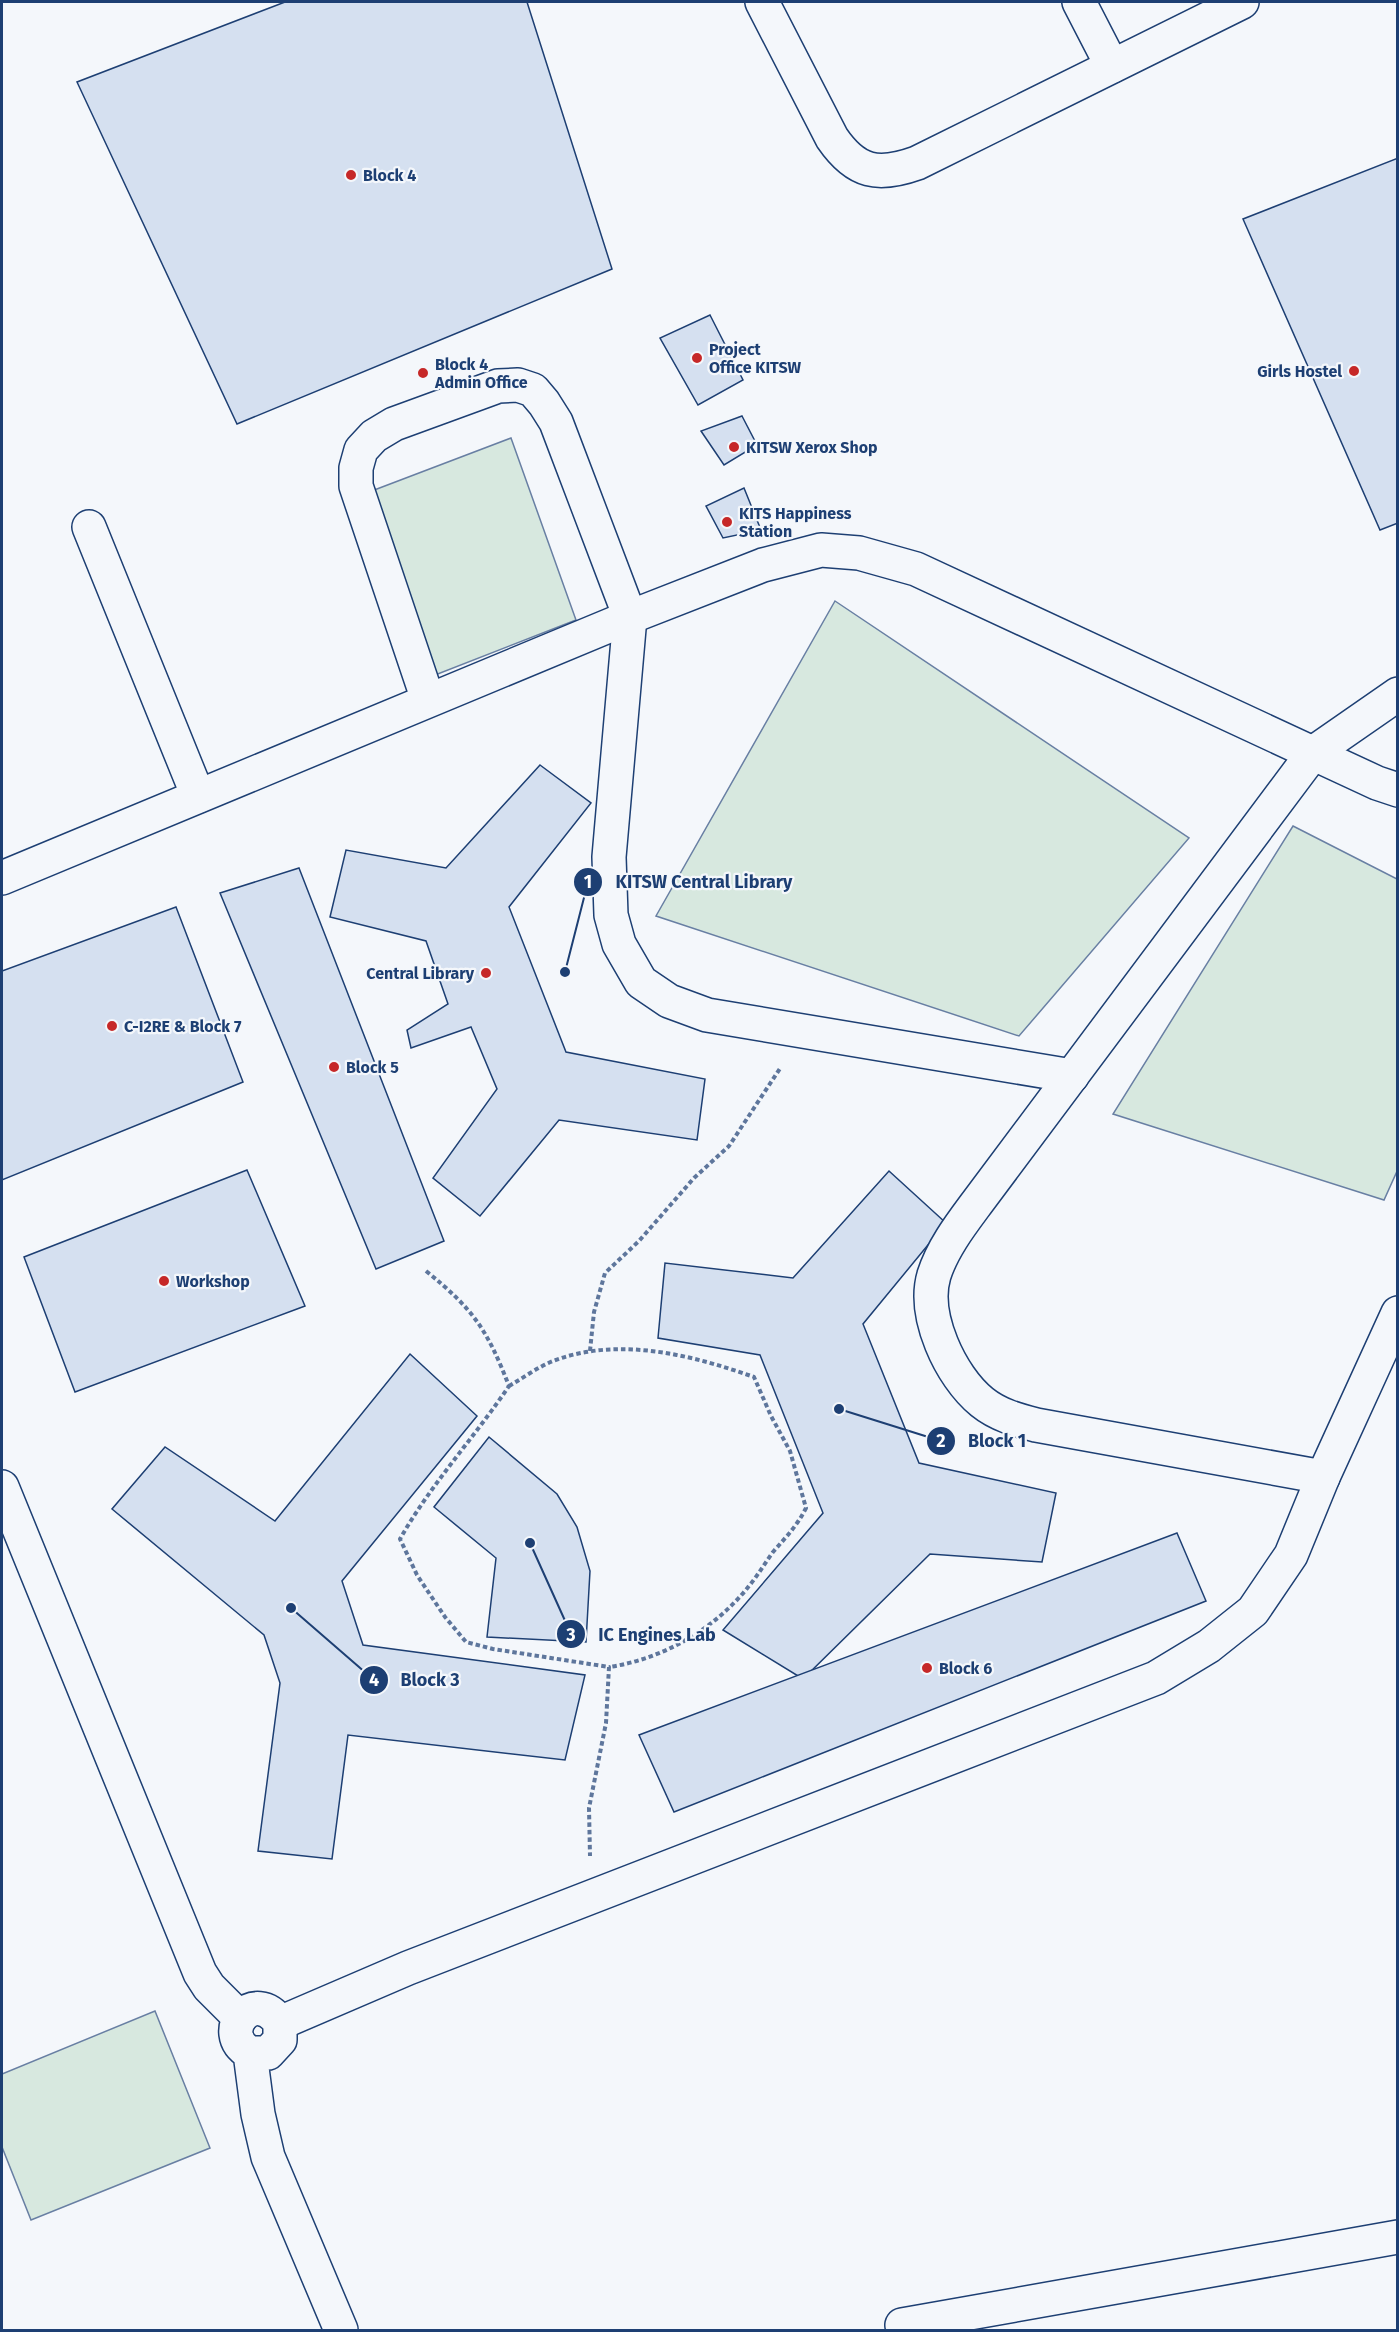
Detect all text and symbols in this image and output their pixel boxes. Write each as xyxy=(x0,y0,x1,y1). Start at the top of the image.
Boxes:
place label: Block 4 xyxy=(363,166,416,185)
marker: Block 4 xyxy=(344,168,358,182)
place label: Project Office KITSW xyxy=(709,340,801,377)
marker: Project Office KITSW xyxy=(690,351,704,365)
place label: Block 4 Admin Office xyxy=(434,355,528,392)
place label: Girls Hostel xyxy=(1257,362,1342,381)
marker: Girls Hostel xyxy=(1347,364,1361,378)
marker: Block 4 Admin Office xyxy=(416,366,430,380)
place label: KITSW Xerox Shop xyxy=(746,438,878,457)
marker: KITSW Xerox Shop xyxy=(727,440,741,454)
place label: KITS Happiness Station xyxy=(739,504,852,541)
marker: KITS Happiness Station xyxy=(720,515,734,529)
callout: KITSW Central Library xyxy=(573,864,804,900)
text: 1 xyxy=(584,871,592,893)
text: KITSW Central Library xyxy=(616,871,793,893)
place label: Central Library xyxy=(366,964,475,983)
marker: Central Library xyxy=(479,966,493,980)
place label: C-I2RE & Block 7 xyxy=(124,1017,242,1036)
marker: C-I2RE & Block 7 xyxy=(105,1019,119,1033)
place label: Block 5 xyxy=(346,1058,399,1077)
marker: Block 5 xyxy=(327,1060,341,1074)
place label: Workshop xyxy=(176,1272,250,1291)
marker: Workshop xyxy=(157,1274,171,1288)
callout: Block 1 xyxy=(926,1423,1038,1459)
text: 2 xyxy=(936,1430,946,1452)
text: Block 1 xyxy=(968,1430,1026,1452)
callout: IC Engines Lab xyxy=(556,1616,727,1652)
text: 3 xyxy=(565,1624,576,1646)
text: IC Engines Lab xyxy=(598,1624,716,1646)
place label: Block 6 xyxy=(939,1659,992,1678)
marker: Block 6 xyxy=(920,1661,934,1675)
callout: Block 3 xyxy=(359,1662,472,1698)
text: 4 xyxy=(369,1669,379,1691)
text: Block 3 xyxy=(400,1669,460,1691)

